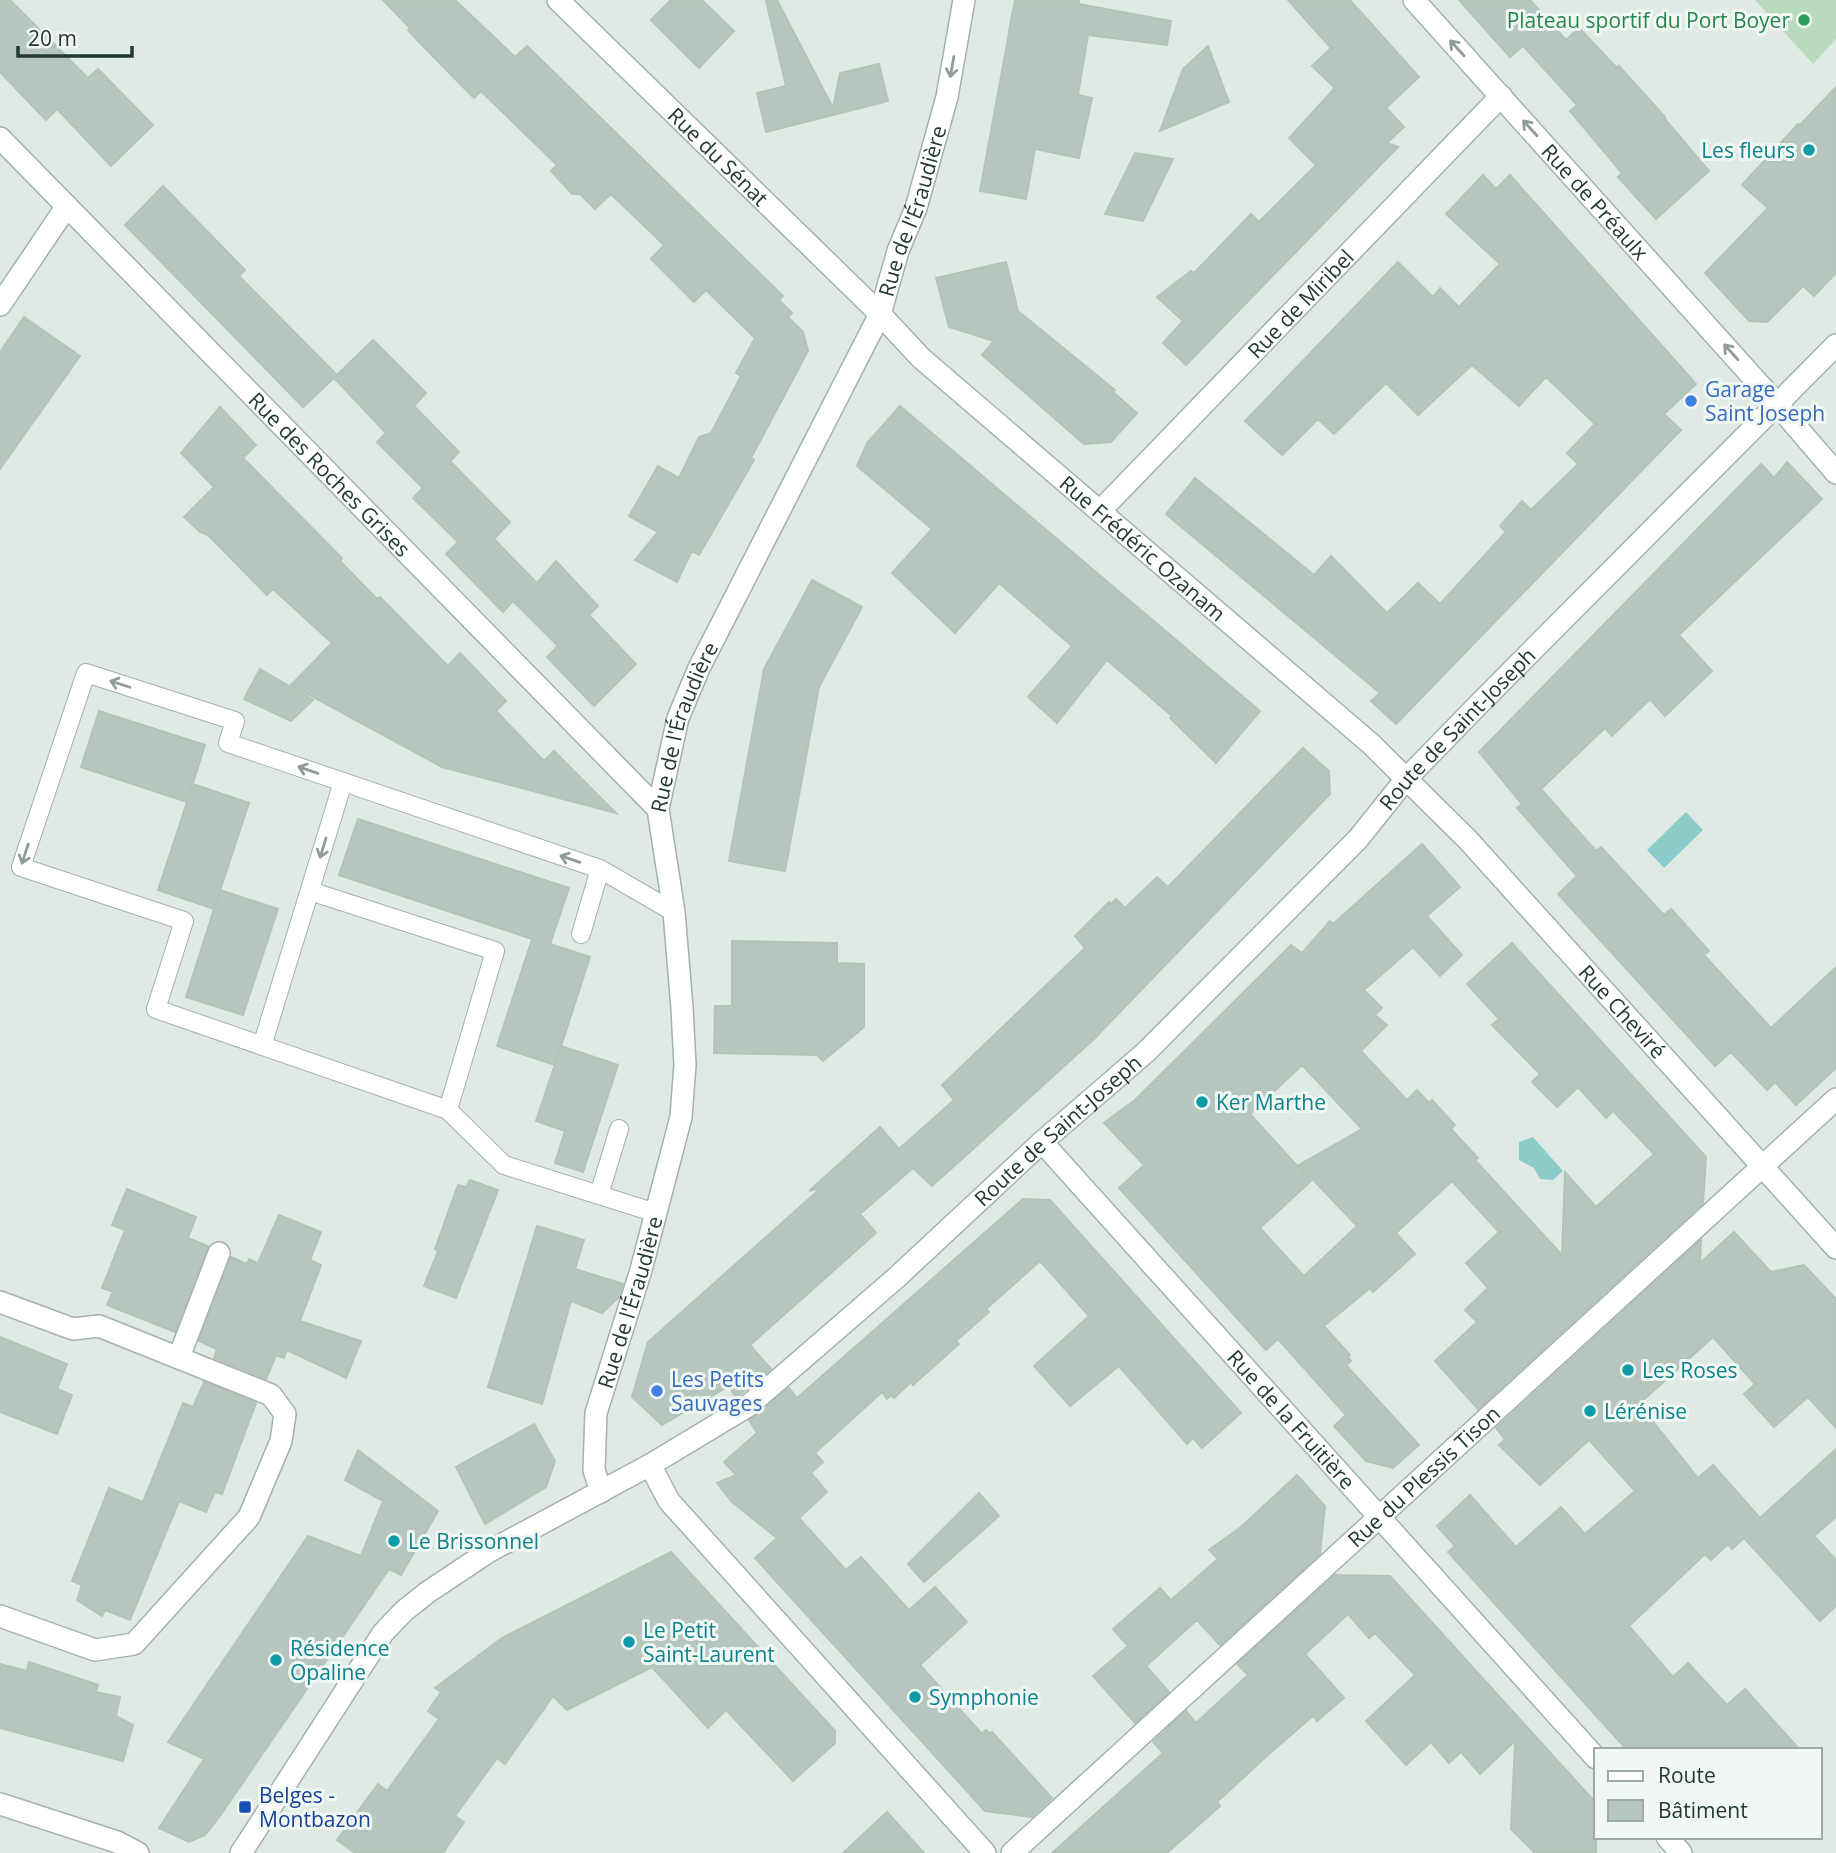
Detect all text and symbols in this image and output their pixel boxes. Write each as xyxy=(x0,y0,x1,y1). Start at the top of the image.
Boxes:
place label: Plateau sportif du Port Boyer xyxy=(1507,6,1790,34)
marker: Plateau sportif du Port Boyer xyxy=(1796,12,1812,28)
scale bar xyxy=(18,14,131,58)
text: 20 m xyxy=(28,24,77,52)
one-way arrow xyxy=(1449,40,1466,57)
one-way arrow xyxy=(945,55,958,78)
street label: Rue du Sénat xyxy=(662,101,775,212)
one-way arrow xyxy=(1522,119,1538,137)
street label: Rue de l'Éraudière xyxy=(872,122,952,300)
place label: Les fleurs xyxy=(1701,136,1795,164)
street label: Rue de Préaulx xyxy=(1536,138,1655,266)
marker: Les fleurs xyxy=(1801,142,1817,158)
street label: Rue de Miribel xyxy=(1241,243,1360,364)
one-way arrow xyxy=(1723,343,1739,361)
place label: Garage Saint Joseph xyxy=(1705,375,1825,427)
street label: Rue des Roches Grises xyxy=(243,386,417,563)
marker: Garage Saint Joseph xyxy=(1683,393,1699,409)
street label: Rue Frédéric Ozanam xyxy=(1054,469,1232,627)
street label: Rue de l'Éraudière xyxy=(644,637,724,815)
street label: Route de Saint-Joseph xyxy=(1373,641,1541,816)
one-way arrow xyxy=(110,677,132,689)
one-way arrow xyxy=(297,763,319,775)
one-way arrow xyxy=(316,836,329,858)
one-way arrow xyxy=(18,843,31,865)
one-way arrow xyxy=(559,852,581,864)
street label: Rue Cheviré xyxy=(1573,958,1672,1064)
street label: Route de Saint-Joseph xyxy=(968,1048,1147,1212)
place label: Ker Marthe xyxy=(1216,1088,1326,1116)
marker: Ker Marthe xyxy=(1194,1094,1210,1110)
street label: Rue de l'Éraudière xyxy=(591,1213,668,1392)
street label: Rue de la Fruitière xyxy=(1221,1344,1361,1495)
place label: Les Roses xyxy=(1642,1356,1738,1384)
marker: Les Roses xyxy=(1620,1362,1636,1378)
place label: Les Petits Sauvages xyxy=(671,1365,764,1417)
marker: Les Petits Sauvages xyxy=(649,1383,665,1399)
place label: Lérénise xyxy=(1604,1397,1687,1425)
street label: Rue du Plessis Tison xyxy=(1341,1399,1506,1553)
marker: Lérénise xyxy=(1582,1403,1598,1419)
place label: Le Brissonnel xyxy=(408,1527,539,1555)
marker: Le Brissonnel xyxy=(386,1533,402,1549)
place label: Le Petit Saint-Laurent xyxy=(643,1616,775,1668)
place label: Résidence Opaline xyxy=(290,1634,389,1686)
marker: Le Petit Saint-Laurent xyxy=(621,1634,637,1650)
marker: Résidence Opaline xyxy=(268,1652,284,1668)
place label: Symphonie xyxy=(929,1683,1039,1711)
marker: Symphonie xyxy=(907,1689,923,1705)
legend xyxy=(1594,1748,1822,1839)
text: Route xyxy=(1658,1761,1716,1789)
place label: Belges - Montbazon xyxy=(259,1781,371,1833)
text: Bâtiment xyxy=(1658,1796,1748,1824)
marker: Belges - Montbazon xyxy=(237,1799,253,1815)

